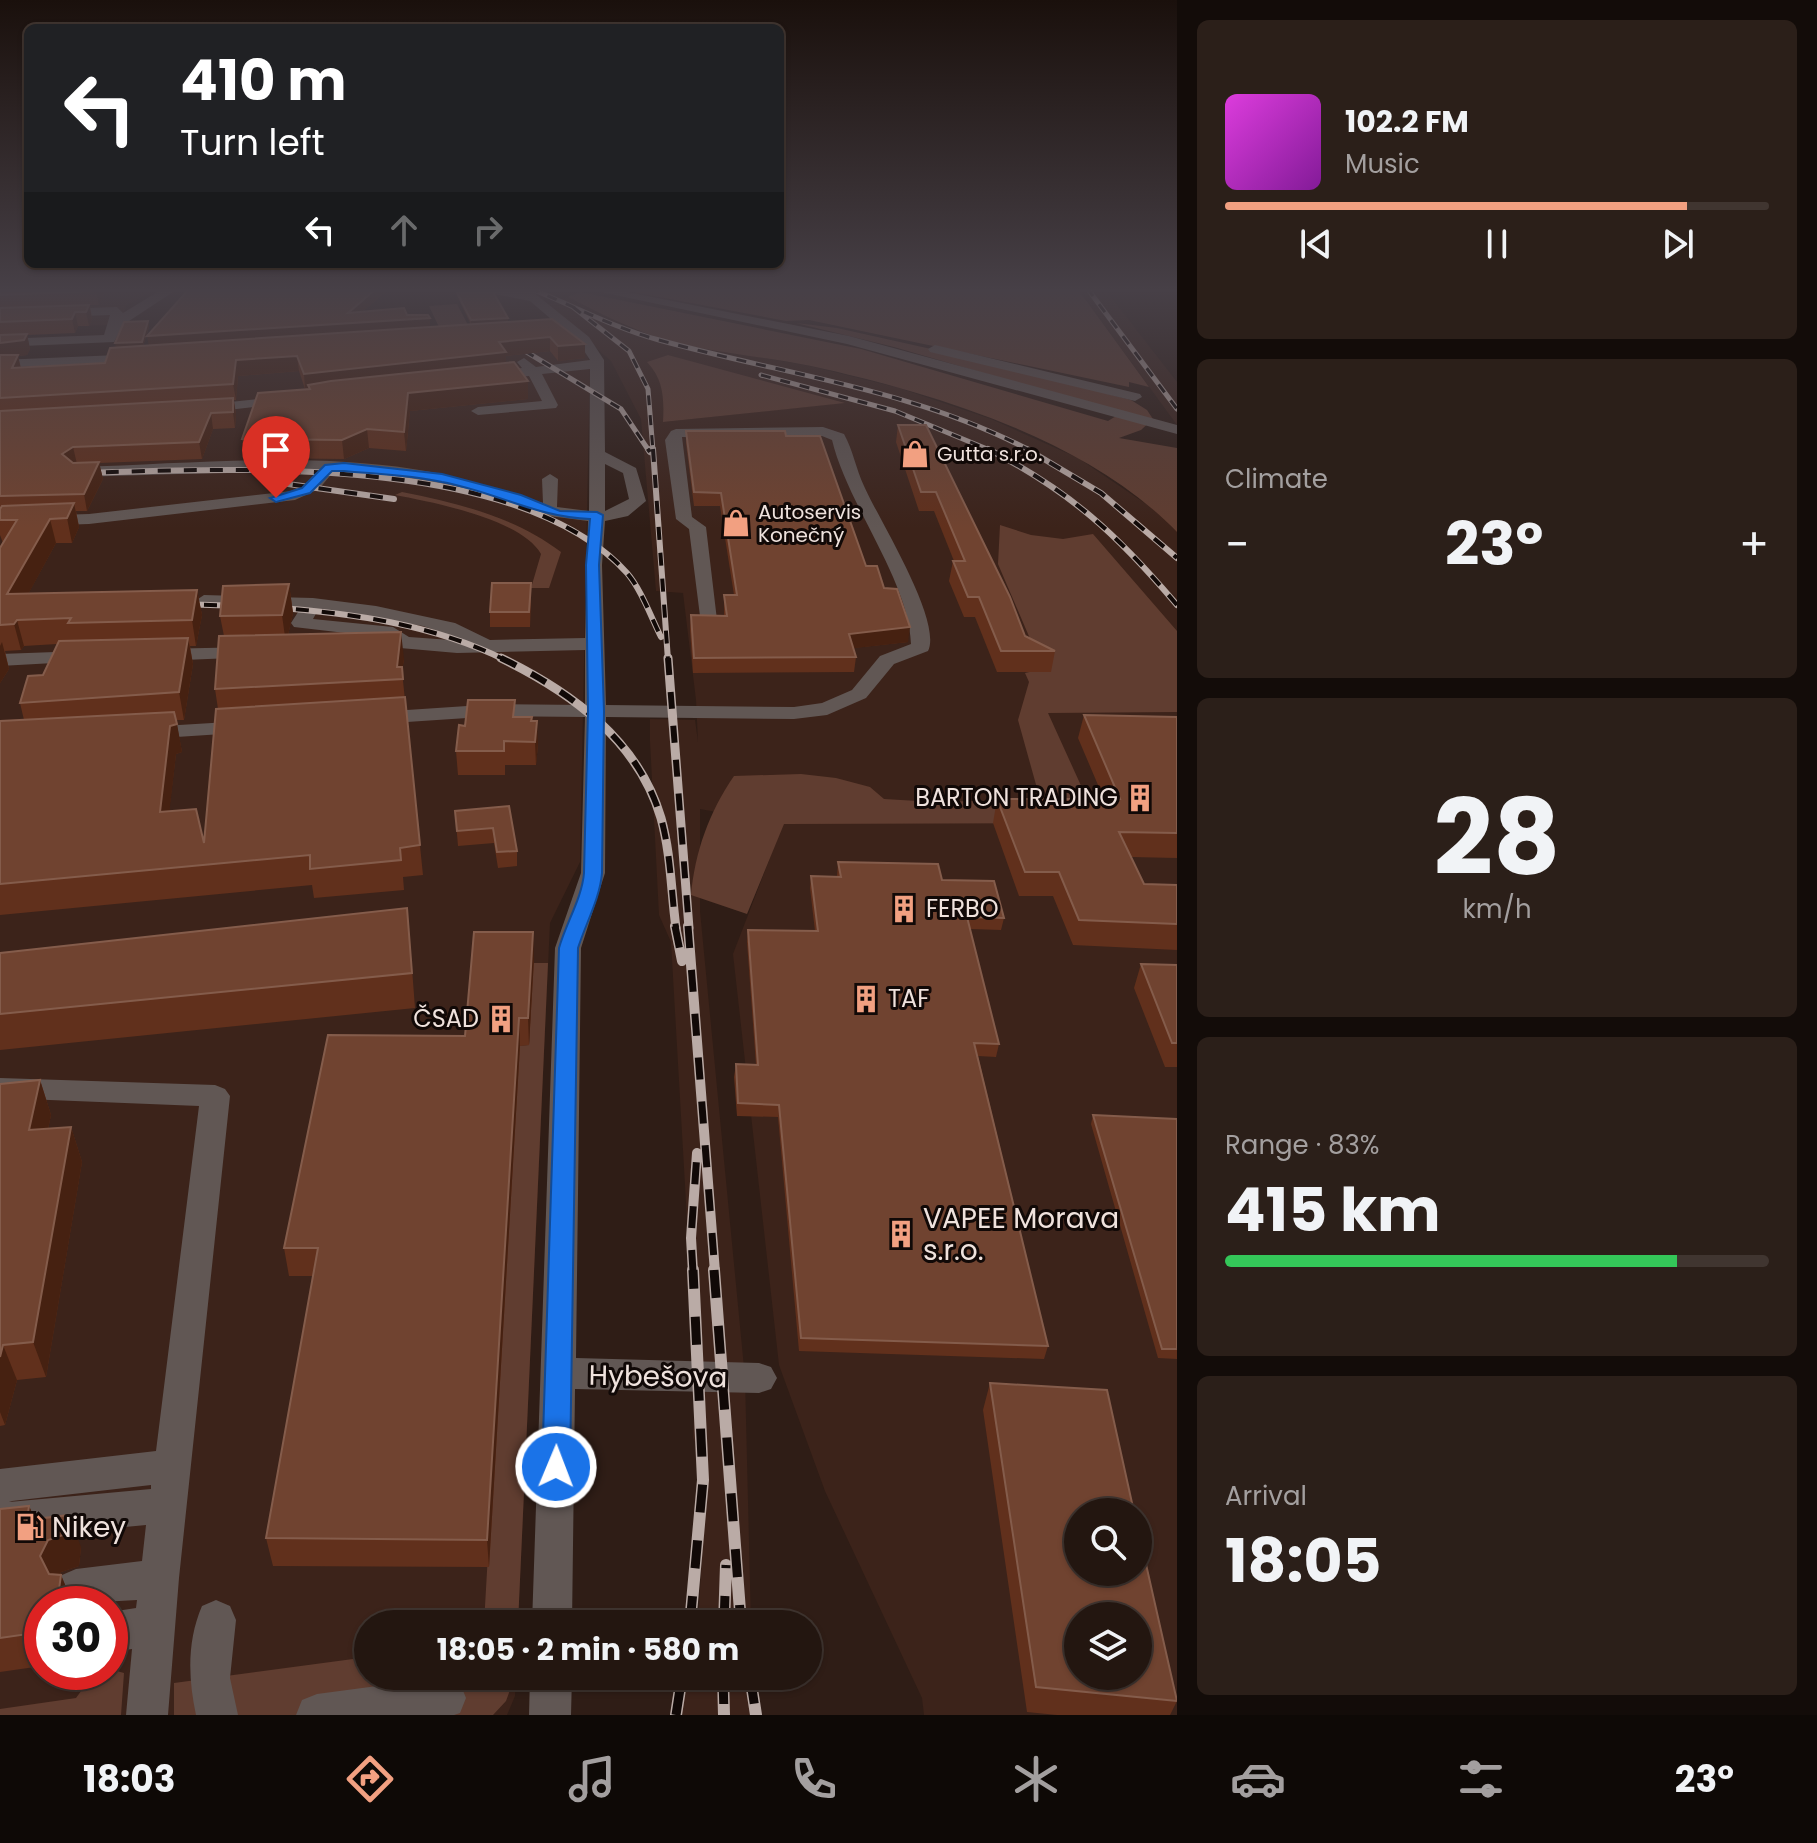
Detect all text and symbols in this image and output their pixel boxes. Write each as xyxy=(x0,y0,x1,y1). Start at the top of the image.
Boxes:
text: 410 m xyxy=(180,41,347,120)
icon: left xyxy=(48,56,152,160)
text: 102.2 FM xyxy=(1345,100,1469,143)
text: Turn left xyxy=(180,117,325,168)
text: Music xyxy=(1345,146,1420,182)
icon: left xyxy=(298,208,342,252)
icon: ahead xyxy=(382,208,426,252)
icon: right xyxy=(466,208,510,252)
icon: previous xyxy=(1294,222,1338,266)
icon: pause xyxy=(1475,222,1519,266)
icon: next xyxy=(1656,222,1700,266)
pin xyxy=(242,416,310,498)
icon: arrive xyxy=(254,428,298,472)
shop icon: Gutta s.r.o. xyxy=(900,439,930,469)
place label: Gutta s.r.o. xyxy=(937,440,1042,468)
text: Climate xyxy=(1225,461,1328,497)
place label: Autoservis Konečný xyxy=(758,498,861,549)
text: 23° xyxy=(1445,502,1543,586)
shop icon: Autoservis Konečný xyxy=(721,508,751,538)
text: − xyxy=(1225,514,1249,575)
text: + xyxy=(1739,514,1769,575)
text: 28 xyxy=(1434,765,1560,910)
place label: BARTON TRADING xyxy=(915,781,1118,814)
building icon: BARTON TRADING xyxy=(1125,783,1155,813)
text: km/h xyxy=(1462,891,1532,927)
place label: FERBO xyxy=(926,892,999,925)
building icon: FERBO xyxy=(889,894,919,924)
place label: TAF xyxy=(888,982,929,1015)
building icon: TAF xyxy=(851,984,881,1014)
place label: ČSAD xyxy=(413,1002,479,1035)
building icon: ČSAD xyxy=(486,1004,516,1034)
text: Range · 83% xyxy=(1225,1127,1380,1163)
text: 415 km xyxy=(1225,1168,1441,1252)
place label: VAPEE Morava s.r.o. xyxy=(923,1199,1119,1270)
building icon: VAPEE Morava s.r.o. xyxy=(886,1219,916,1249)
street label: Hybešova xyxy=(588,1356,728,1397)
position arrow xyxy=(514,1425,598,1509)
text: Arrival xyxy=(1225,1478,1307,1514)
map controls xyxy=(1064,1498,1152,1690)
button: search xyxy=(1064,1498,1152,1586)
place label: Nikey xyxy=(52,1508,126,1547)
fuel station icon: Nikey xyxy=(15,1512,45,1542)
text: 18:05 xyxy=(1225,1519,1382,1603)
speed limit sign: 30 xyxy=(24,1586,128,1690)
button: layers xyxy=(1064,1602,1152,1690)
text: 18:05 · 2 min · 580 m xyxy=(437,1628,739,1671)
icon: directions xyxy=(342,1751,398,1807)
icon: music xyxy=(564,1751,620,1807)
icon: phone xyxy=(786,1751,842,1807)
icon: climate xyxy=(1008,1751,1064,1807)
icon: car xyxy=(1230,1751,1286,1807)
icon: filters xyxy=(1453,1751,1509,1807)
text: 18:03 xyxy=(83,1754,175,1805)
text: 23° xyxy=(1675,1754,1734,1805)

